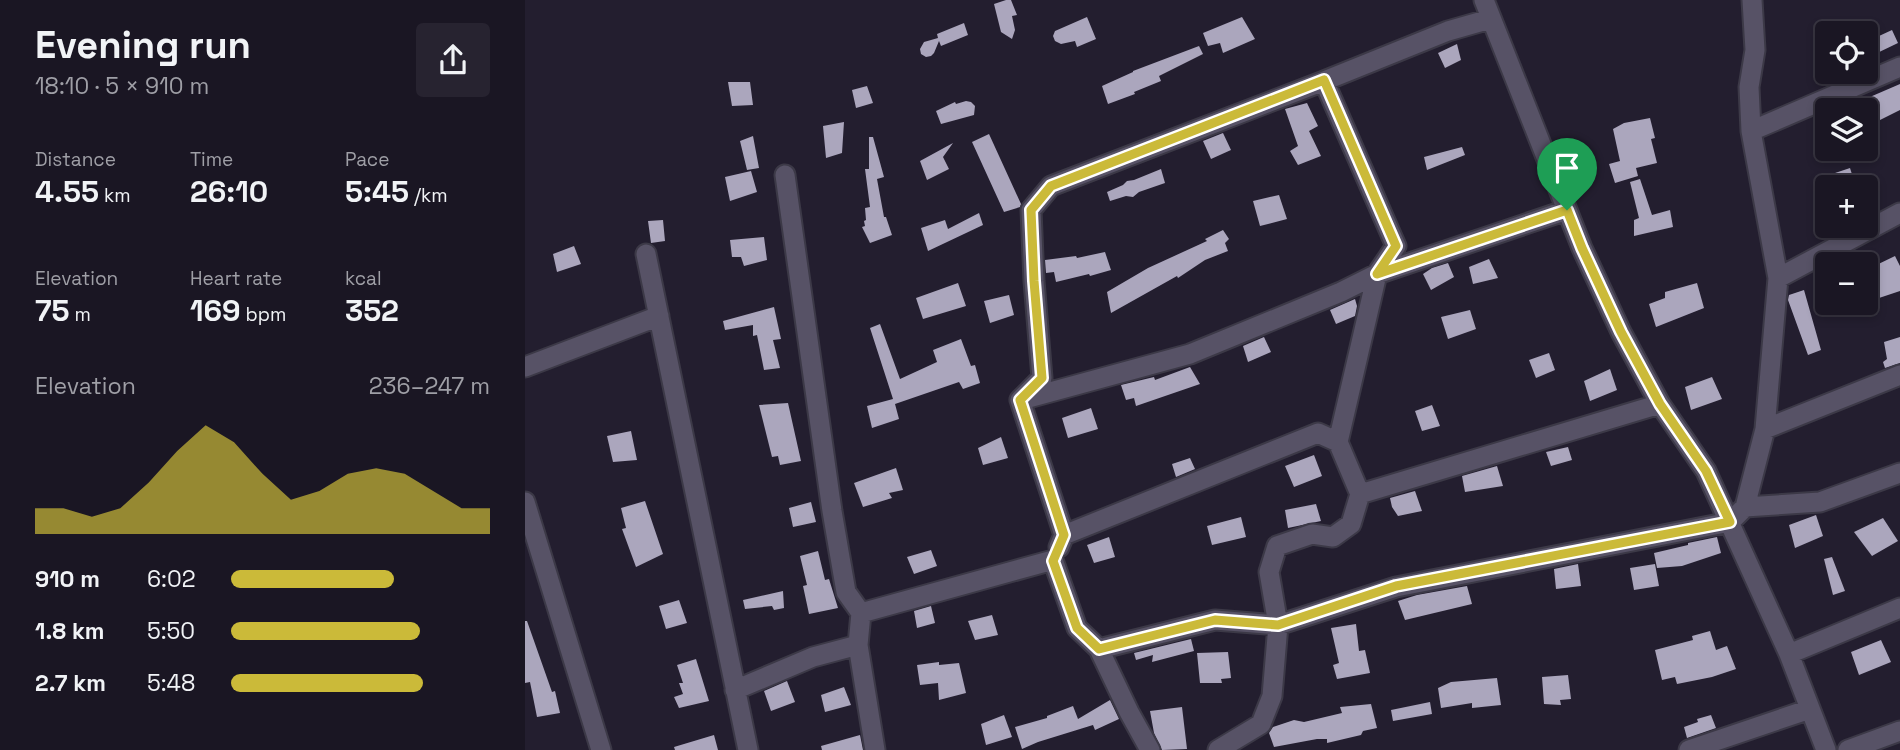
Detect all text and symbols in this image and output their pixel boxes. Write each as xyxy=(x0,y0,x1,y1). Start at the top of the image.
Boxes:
text: Evening run xyxy=(35,21,251,69)
map controls xyxy=(1815,21,1878,315)
button: locate xyxy=(1815,21,1878,84)
button: share xyxy=(416,23,490,97)
text: 18:10 · 5 × 910 m xyxy=(35,71,209,101)
button: layers xyxy=(1815,98,1878,161)
pin xyxy=(1537,138,1597,210)
text: Distance xyxy=(35,147,116,172)
text: Time xyxy=(190,147,233,172)
text: Pace xyxy=(345,147,389,172)
icon: arrive xyxy=(1548,149,1586,187)
text: 4.55 xyxy=(35,172,99,211)
text: 26:10 xyxy=(190,172,268,211)
text: 5:45 xyxy=(345,172,409,211)
button: + xyxy=(1815,175,1878,238)
text: km xyxy=(99,183,130,208)
text: /km xyxy=(409,183,448,208)
button: − xyxy=(1815,252,1878,315)
text: Elevation xyxy=(35,266,118,291)
text: Heart rate xyxy=(190,266,282,291)
text: kcal xyxy=(345,266,382,291)
text: 75 xyxy=(35,291,70,330)
text: 169 xyxy=(190,291,241,330)
text: 352 xyxy=(345,291,399,330)
text: m xyxy=(70,302,91,327)
text: bpm xyxy=(241,302,286,327)
text: Elevation xyxy=(35,371,136,401)
text: 236–247 m xyxy=(369,371,490,401)
text: 910 m xyxy=(35,564,100,594)
text: 6:02 xyxy=(147,564,196,594)
text: 1.8 km xyxy=(35,616,105,646)
text: 5:50 xyxy=(147,616,195,646)
text: 2.7 km xyxy=(35,668,106,698)
text: 5:48 xyxy=(147,668,195,698)

